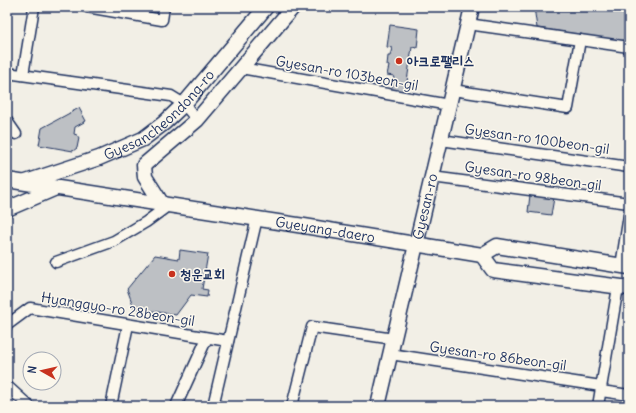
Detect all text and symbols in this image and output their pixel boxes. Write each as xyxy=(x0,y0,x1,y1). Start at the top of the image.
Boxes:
street label: Gyesan-ro 103beon-gil xyxy=(274,52,420,94)
place label: 아크로팰리스 xyxy=(407,52,475,70)
marker: 아크로팰리스 xyxy=(394,56,404,66)
street label: Gyesancheondong-ro xyxy=(101,66,218,164)
street label: Gyesan-ro 100beon-gil xyxy=(464,120,610,158)
street label: Gyesan-ro 98beon-gil xyxy=(463,157,603,195)
street label: Gyesan-ro xyxy=(409,172,442,241)
street label: Gyeyang-daero xyxy=(274,213,376,246)
place label: 청운교회 xyxy=(180,265,225,283)
marker: 청운교회 xyxy=(167,269,177,279)
street label: Hyanggyo-ro 28beon-gil xyxy=(40,288,196,330)
street label: Gyesan-ro 86beon-gil xyxy=(428,337,568,375)
north arrow xyxy=(22,351,62,391)
text: N xyxy=(25,365,40,374)

